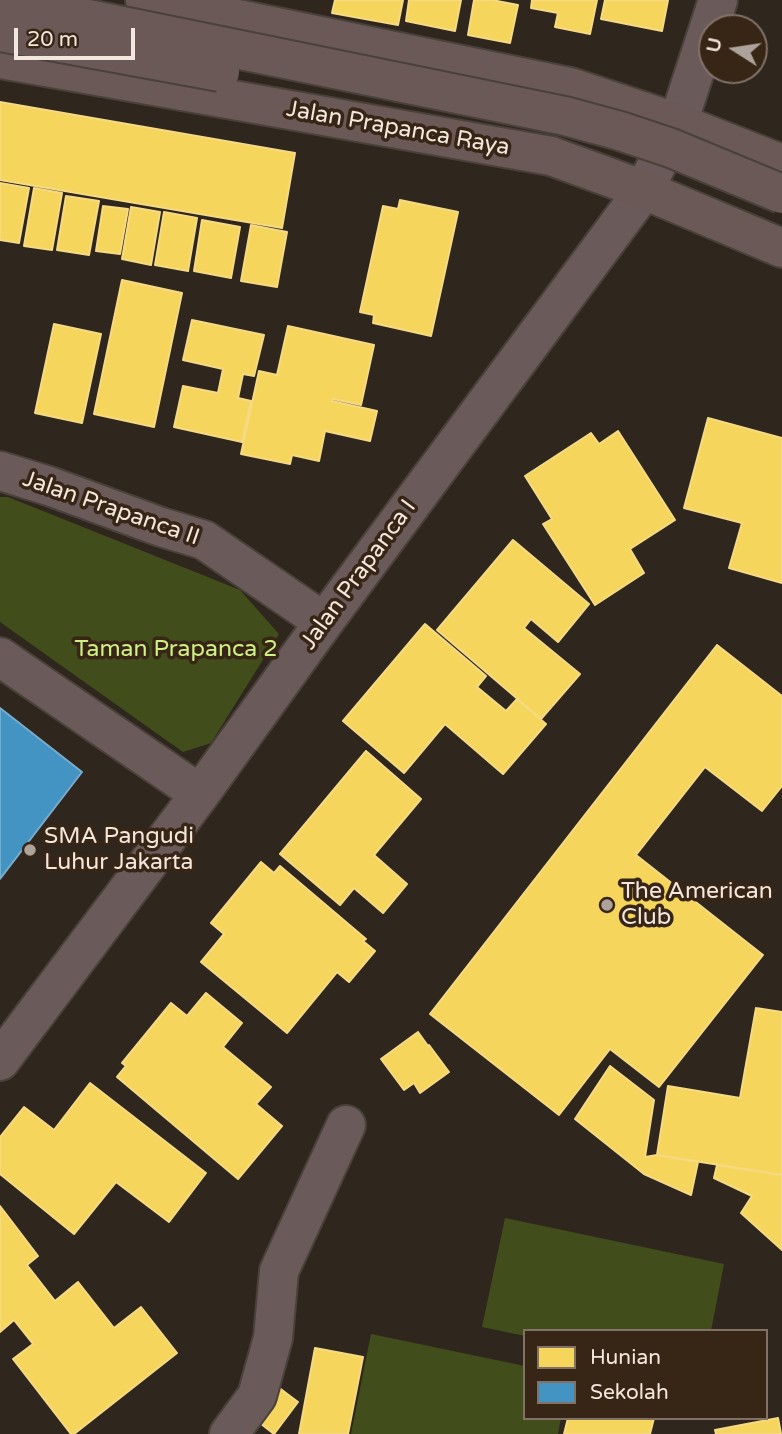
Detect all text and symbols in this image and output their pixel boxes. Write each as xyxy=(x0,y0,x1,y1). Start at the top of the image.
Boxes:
scale bar xyxy=(18,14,138,58)
north arrow xyxy=(698,14,768,84)
text: 20 m xyxy=(27,27,78,52)
text: U xyxy=(702,36,727,54)
street label: Jalan Prapanca Raya xyxy=(284,96,512,162)
street label: Jalan Prapanca II xyxy=(19,466,203,552)
street label: Jalan Prapanca I xyxy=(295,495,423,655)
park label: Taman Prapanca 2 xyxy=(74,636,278,664)
place label: SMA Pangudi Luhur Jakarta xyxy=(44,823,194,877)
marker: SMA Pangudi Luhur Jakarta xyxy=(22,842,38,858)
place label: The American Club xyxy=(621,878,773,932)
marker: The American Club xyxy=(599,897,615,913)
legend xyxy=(523,1329,768,1420)
text: Hunian xyxy=(590,1345,661,1370)
text: Sekolah xyxy=(590,1380,669,1405)

